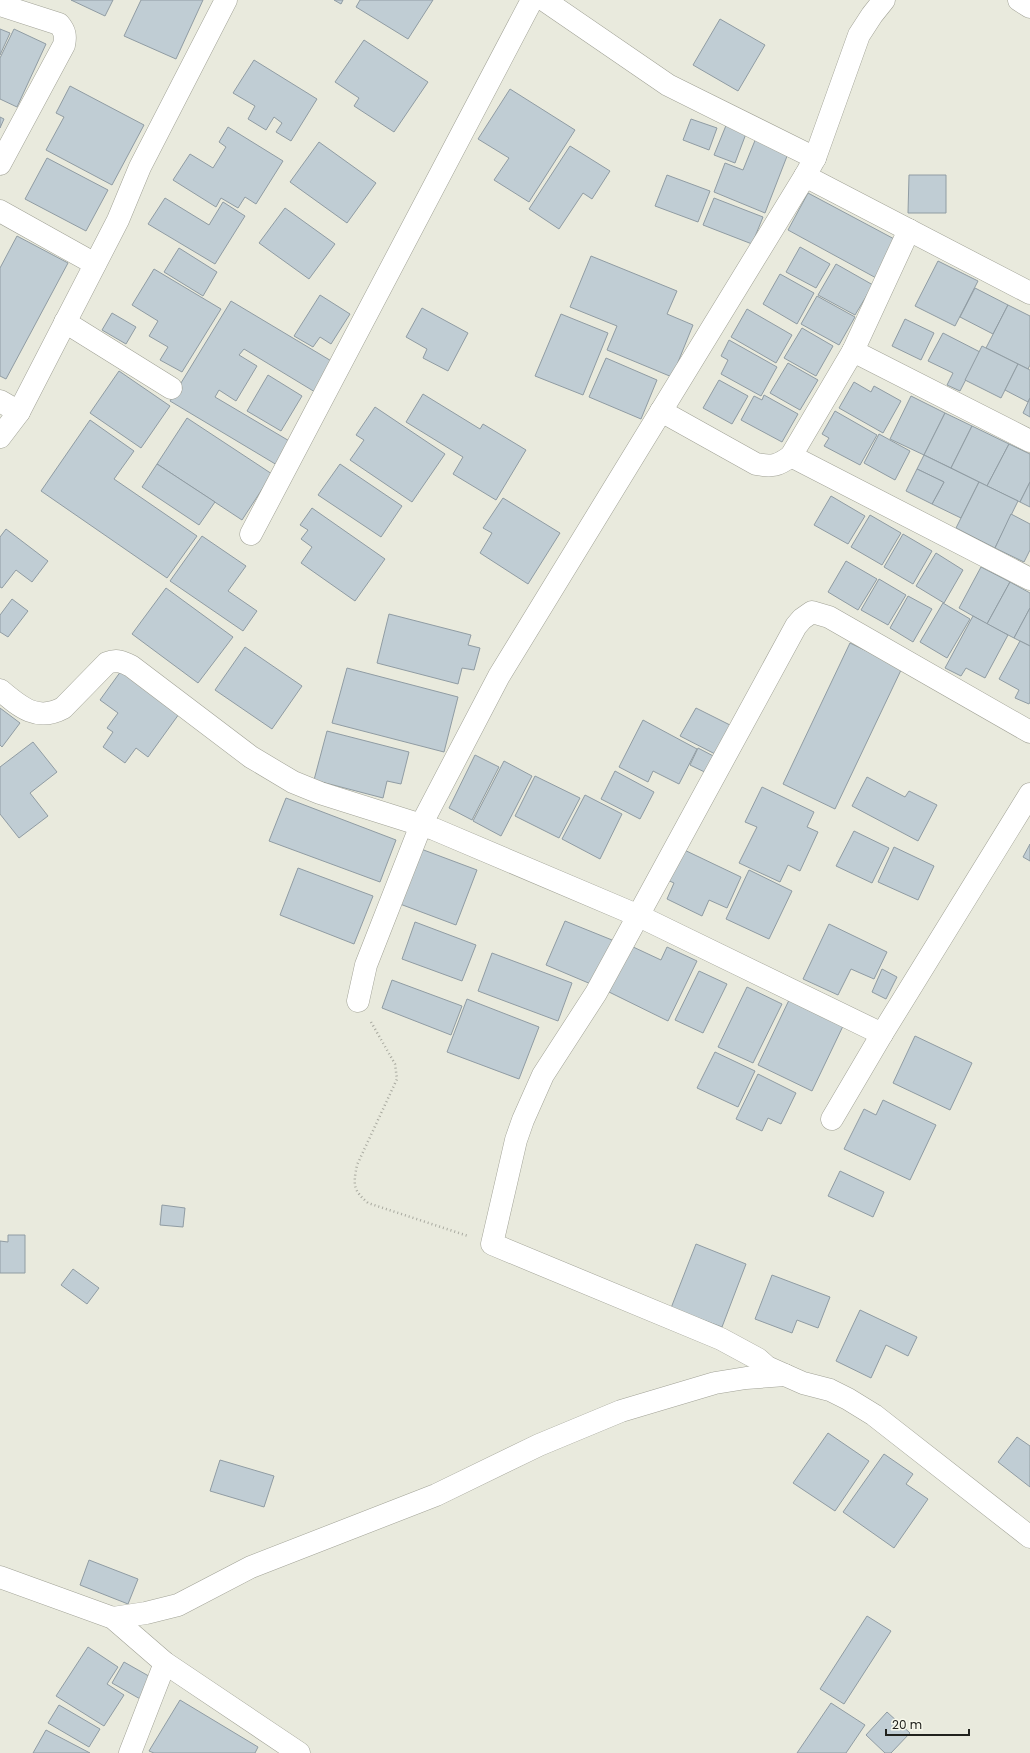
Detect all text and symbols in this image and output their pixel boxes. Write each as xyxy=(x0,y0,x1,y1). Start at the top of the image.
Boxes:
scale bar xyxy=(886,1711,969,1737)
text: 20 m xyxy=(892,1716,922,1733)

